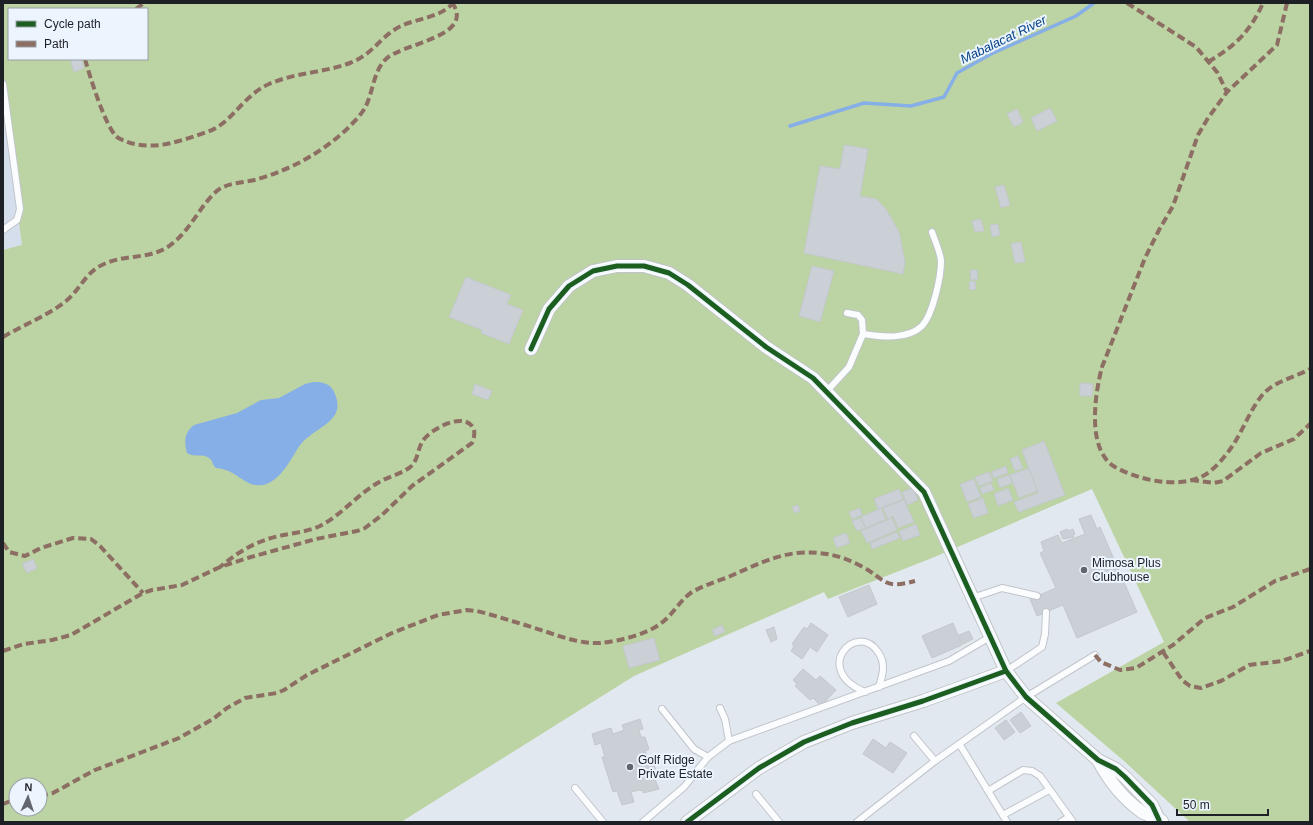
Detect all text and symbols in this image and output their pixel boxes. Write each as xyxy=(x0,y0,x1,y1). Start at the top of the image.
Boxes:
legend xyxy=(8,8,148,60)
water label: Mabalacat River xyxy=(958,12,1049,67)
text: Cycle path xyxy=(44,17,101,31)
text: Path xyxy=(44,37,69,51)
place label: Mimosa Plus Clubhouse xyxy=(1092,556,1161,584)
marker: Mimosa Plus Clubhouse xyxy=(1079,565,1089,575)
place label: Golf Ridge Private Estate xyxy=(638,753,713,781)
marker: Golf Ridge Private Estate xyxy=(625,762,635,772)
north arrow xyxy=(8,777,48,817)
text: N xyxy=(24,781,33,793)
scale bar xyxy=(1177,791,1268,817)
text: 50 m xyxy=(1183,798,1210,812)

